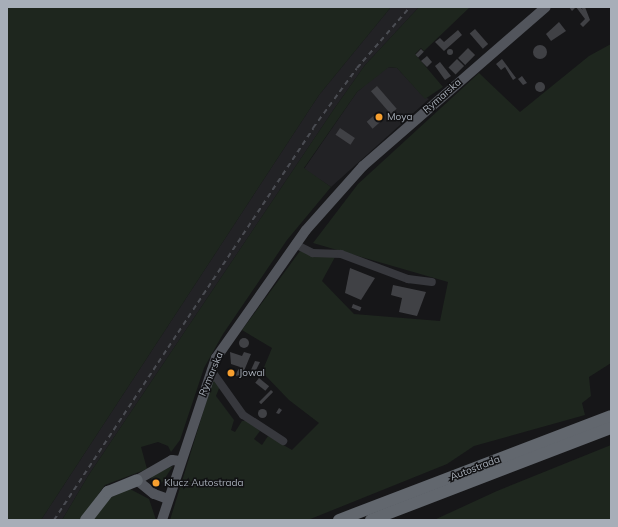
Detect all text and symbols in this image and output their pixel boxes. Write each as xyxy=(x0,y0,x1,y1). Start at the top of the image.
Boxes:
street label: Rymarska xyxy=(420,76,464,116)
place label: Moya xyxy=(387,111,412,123)
marker: Moya xyxy=(374,112,384,122)
street label: Rymarska xyxy=(196,350,226,398)
place label: Jowal xyxy=(239,367,265,379)
marker: Jowal xyxy=(226,368,236,378)
street label: Autostrada xyxy=(448,453,502,483)
place label: Klucz Autostrada xyxy=(164,477,244,489)
marker: Klucz Autostrada xyxy=(151,478,161,488)

